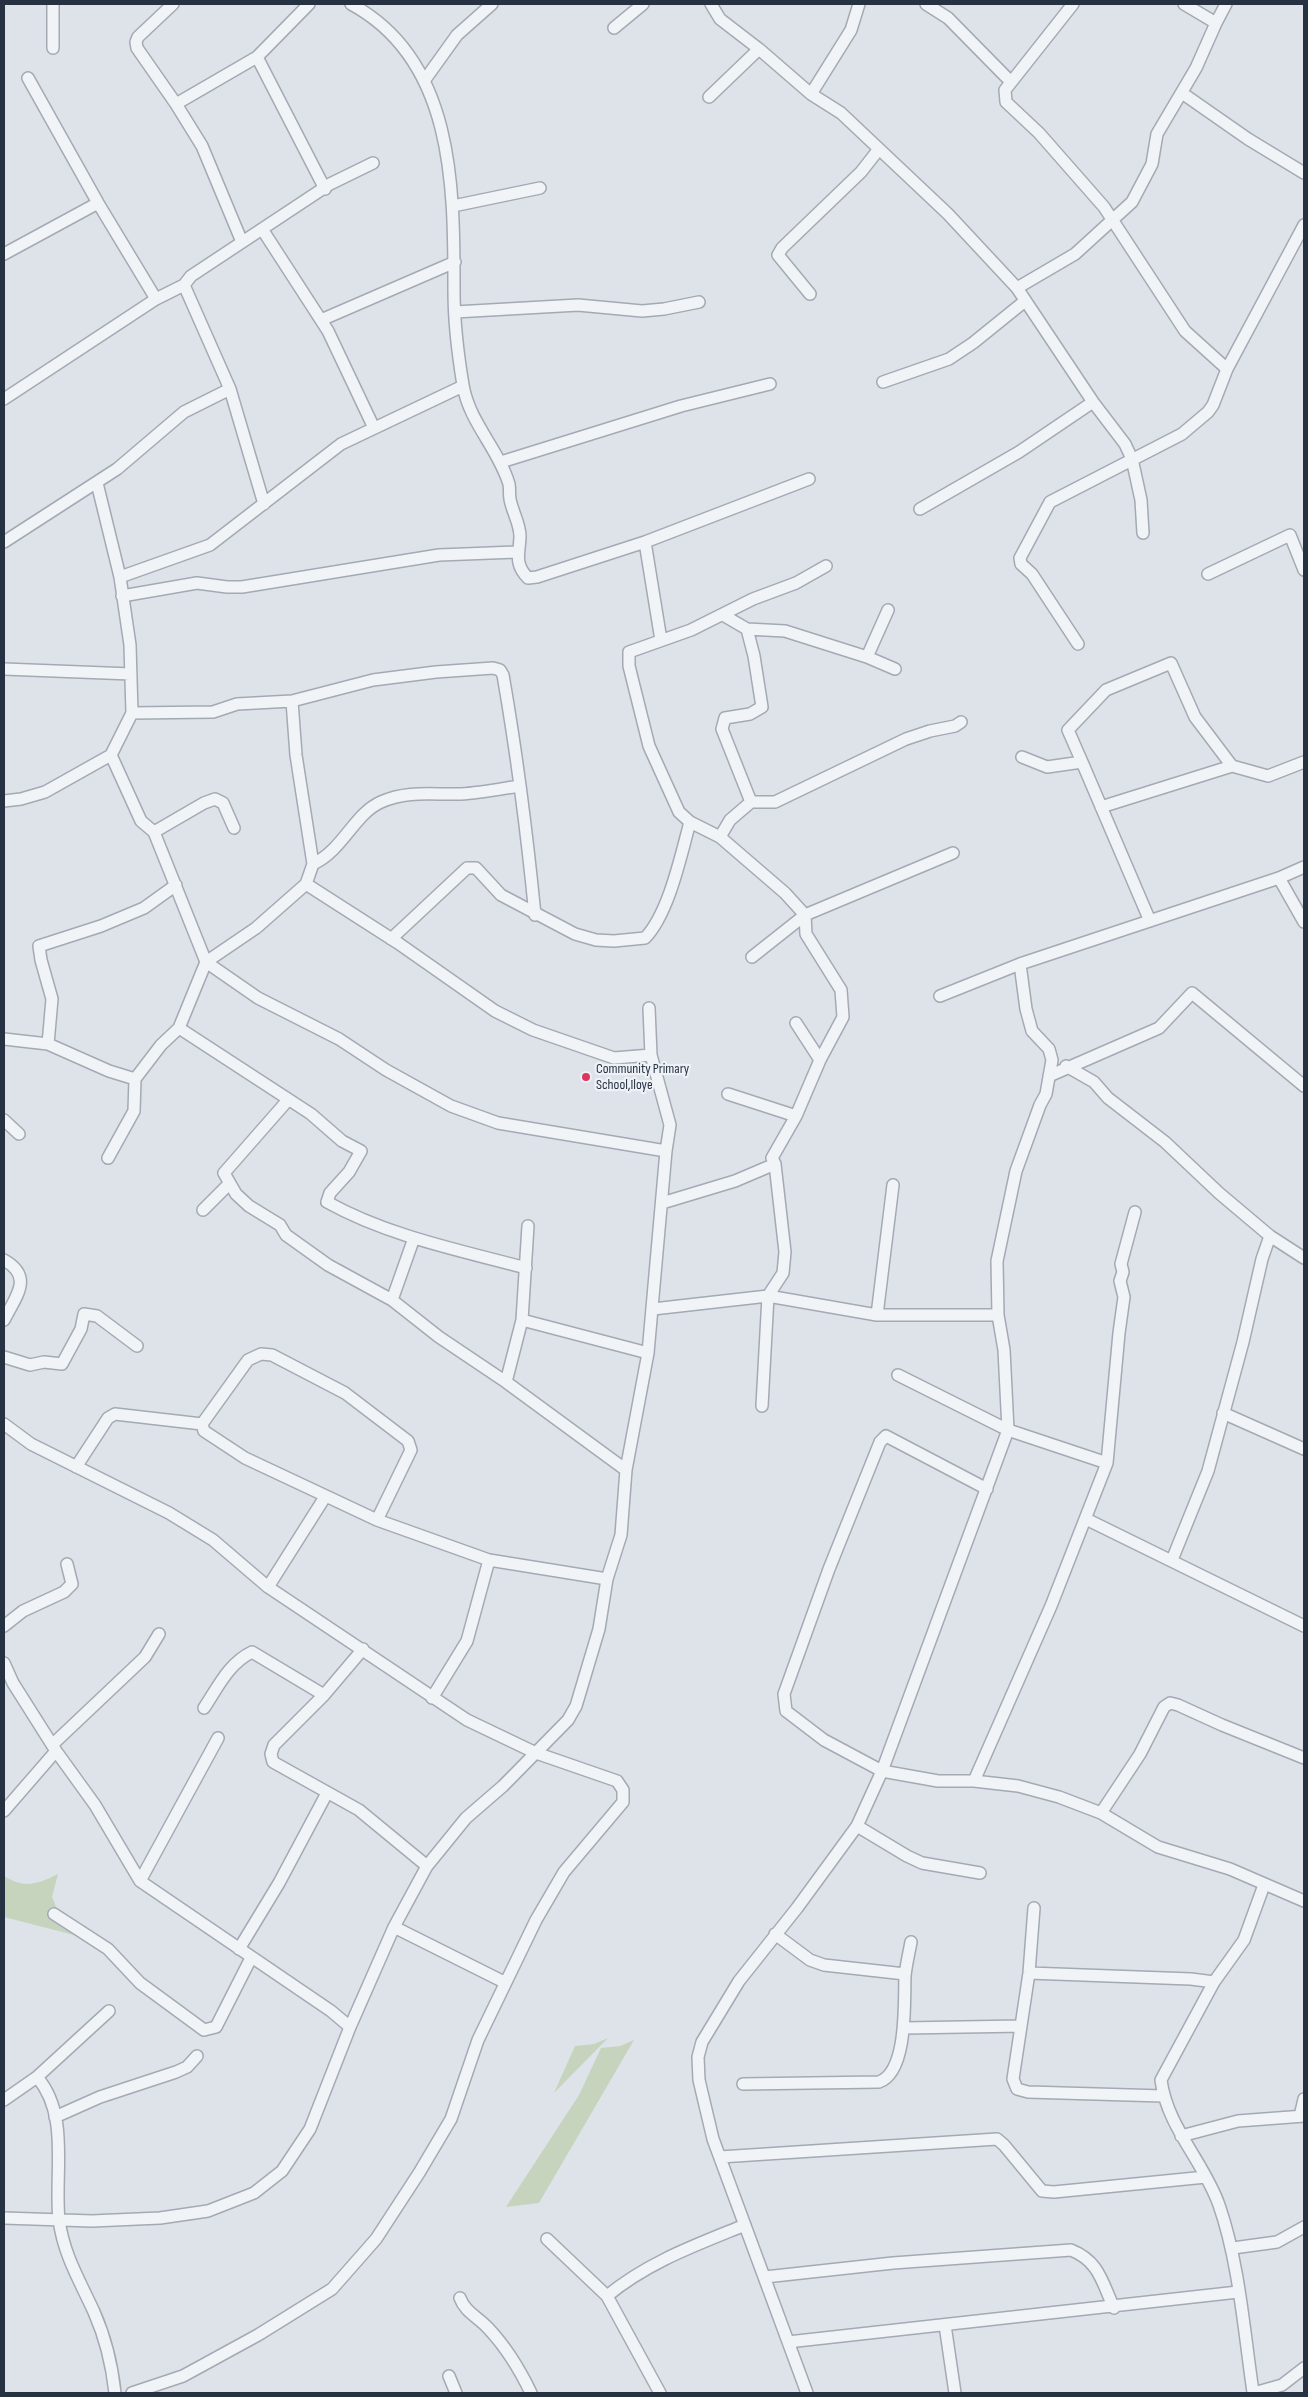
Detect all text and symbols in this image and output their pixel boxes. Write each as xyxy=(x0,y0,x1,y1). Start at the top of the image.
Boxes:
place label: Community Primary School,Iloye xyxy=(596,1061,689,1094)
marker: Community Primary School,Iloye xyxy=(580,1071,592,1083)

